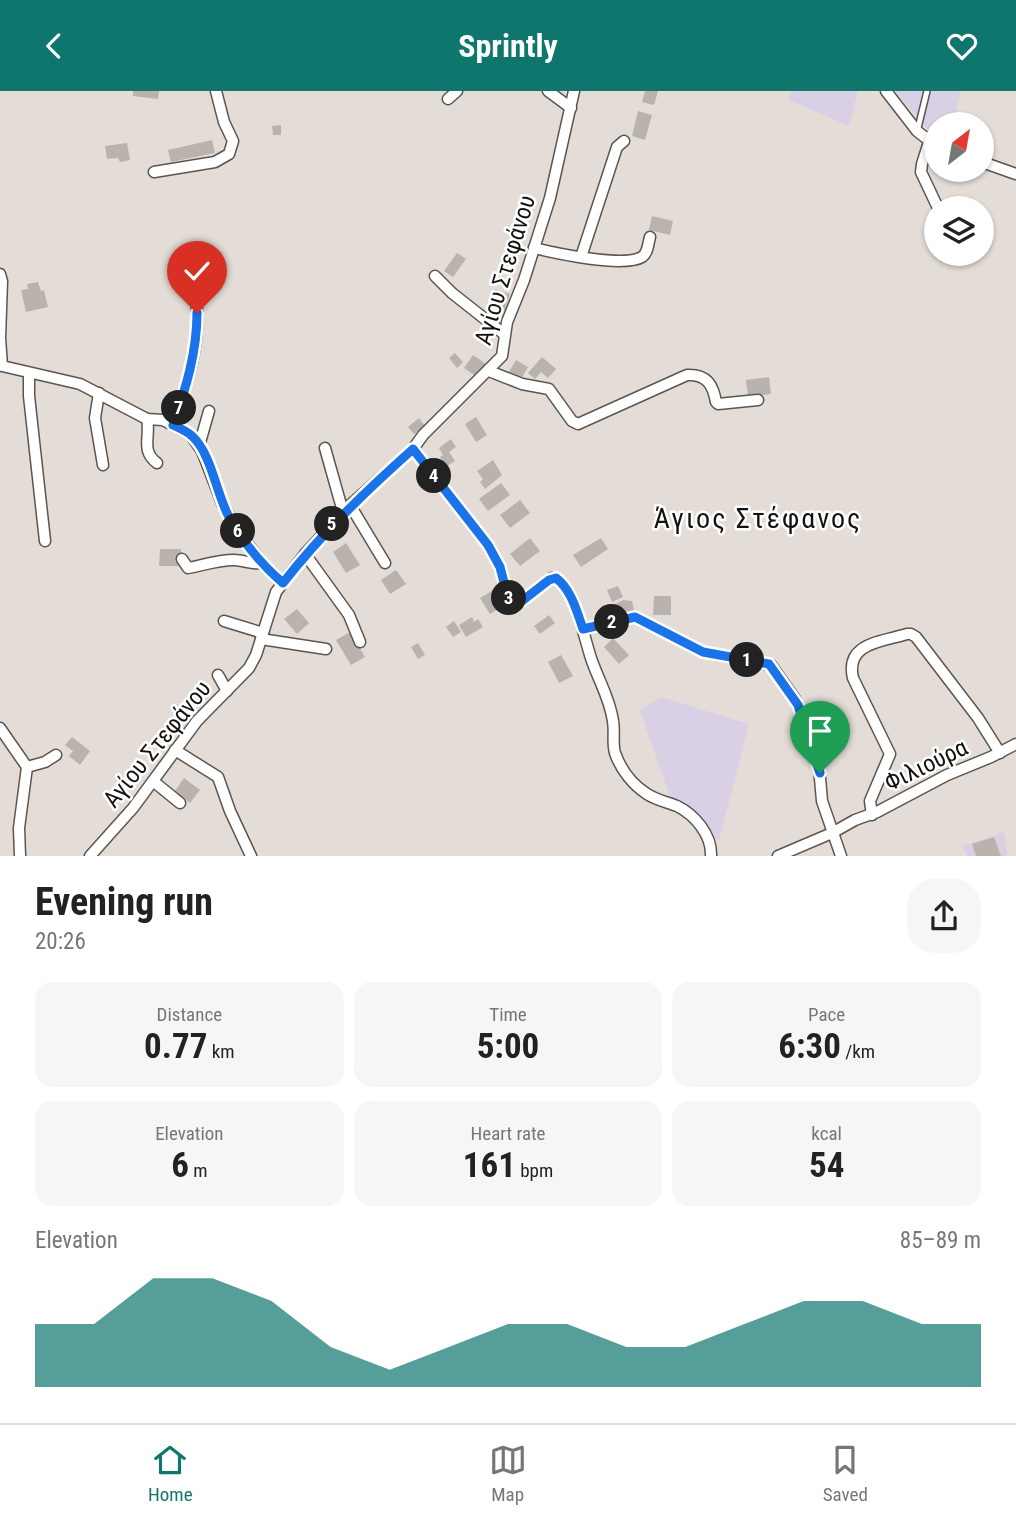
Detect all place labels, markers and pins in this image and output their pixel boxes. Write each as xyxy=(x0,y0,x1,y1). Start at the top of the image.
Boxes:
pin xyxy=(167,241,227,313)
pin: 7 xyxy=(162,391,196,425)
pin: 4 xyxy=(416,459,452,493)
pin: 5 xyxy=(314,507,350,541)
pin: 6 xyxy=(220,513,256,549)
pin: 3 xyxy=(491,581,526,615)
pin: 2 xyxy=(594,605,630,639)
pin: 1 xyxy=(730,643,764,677)
pin xyxy=(790,701,850,773)

